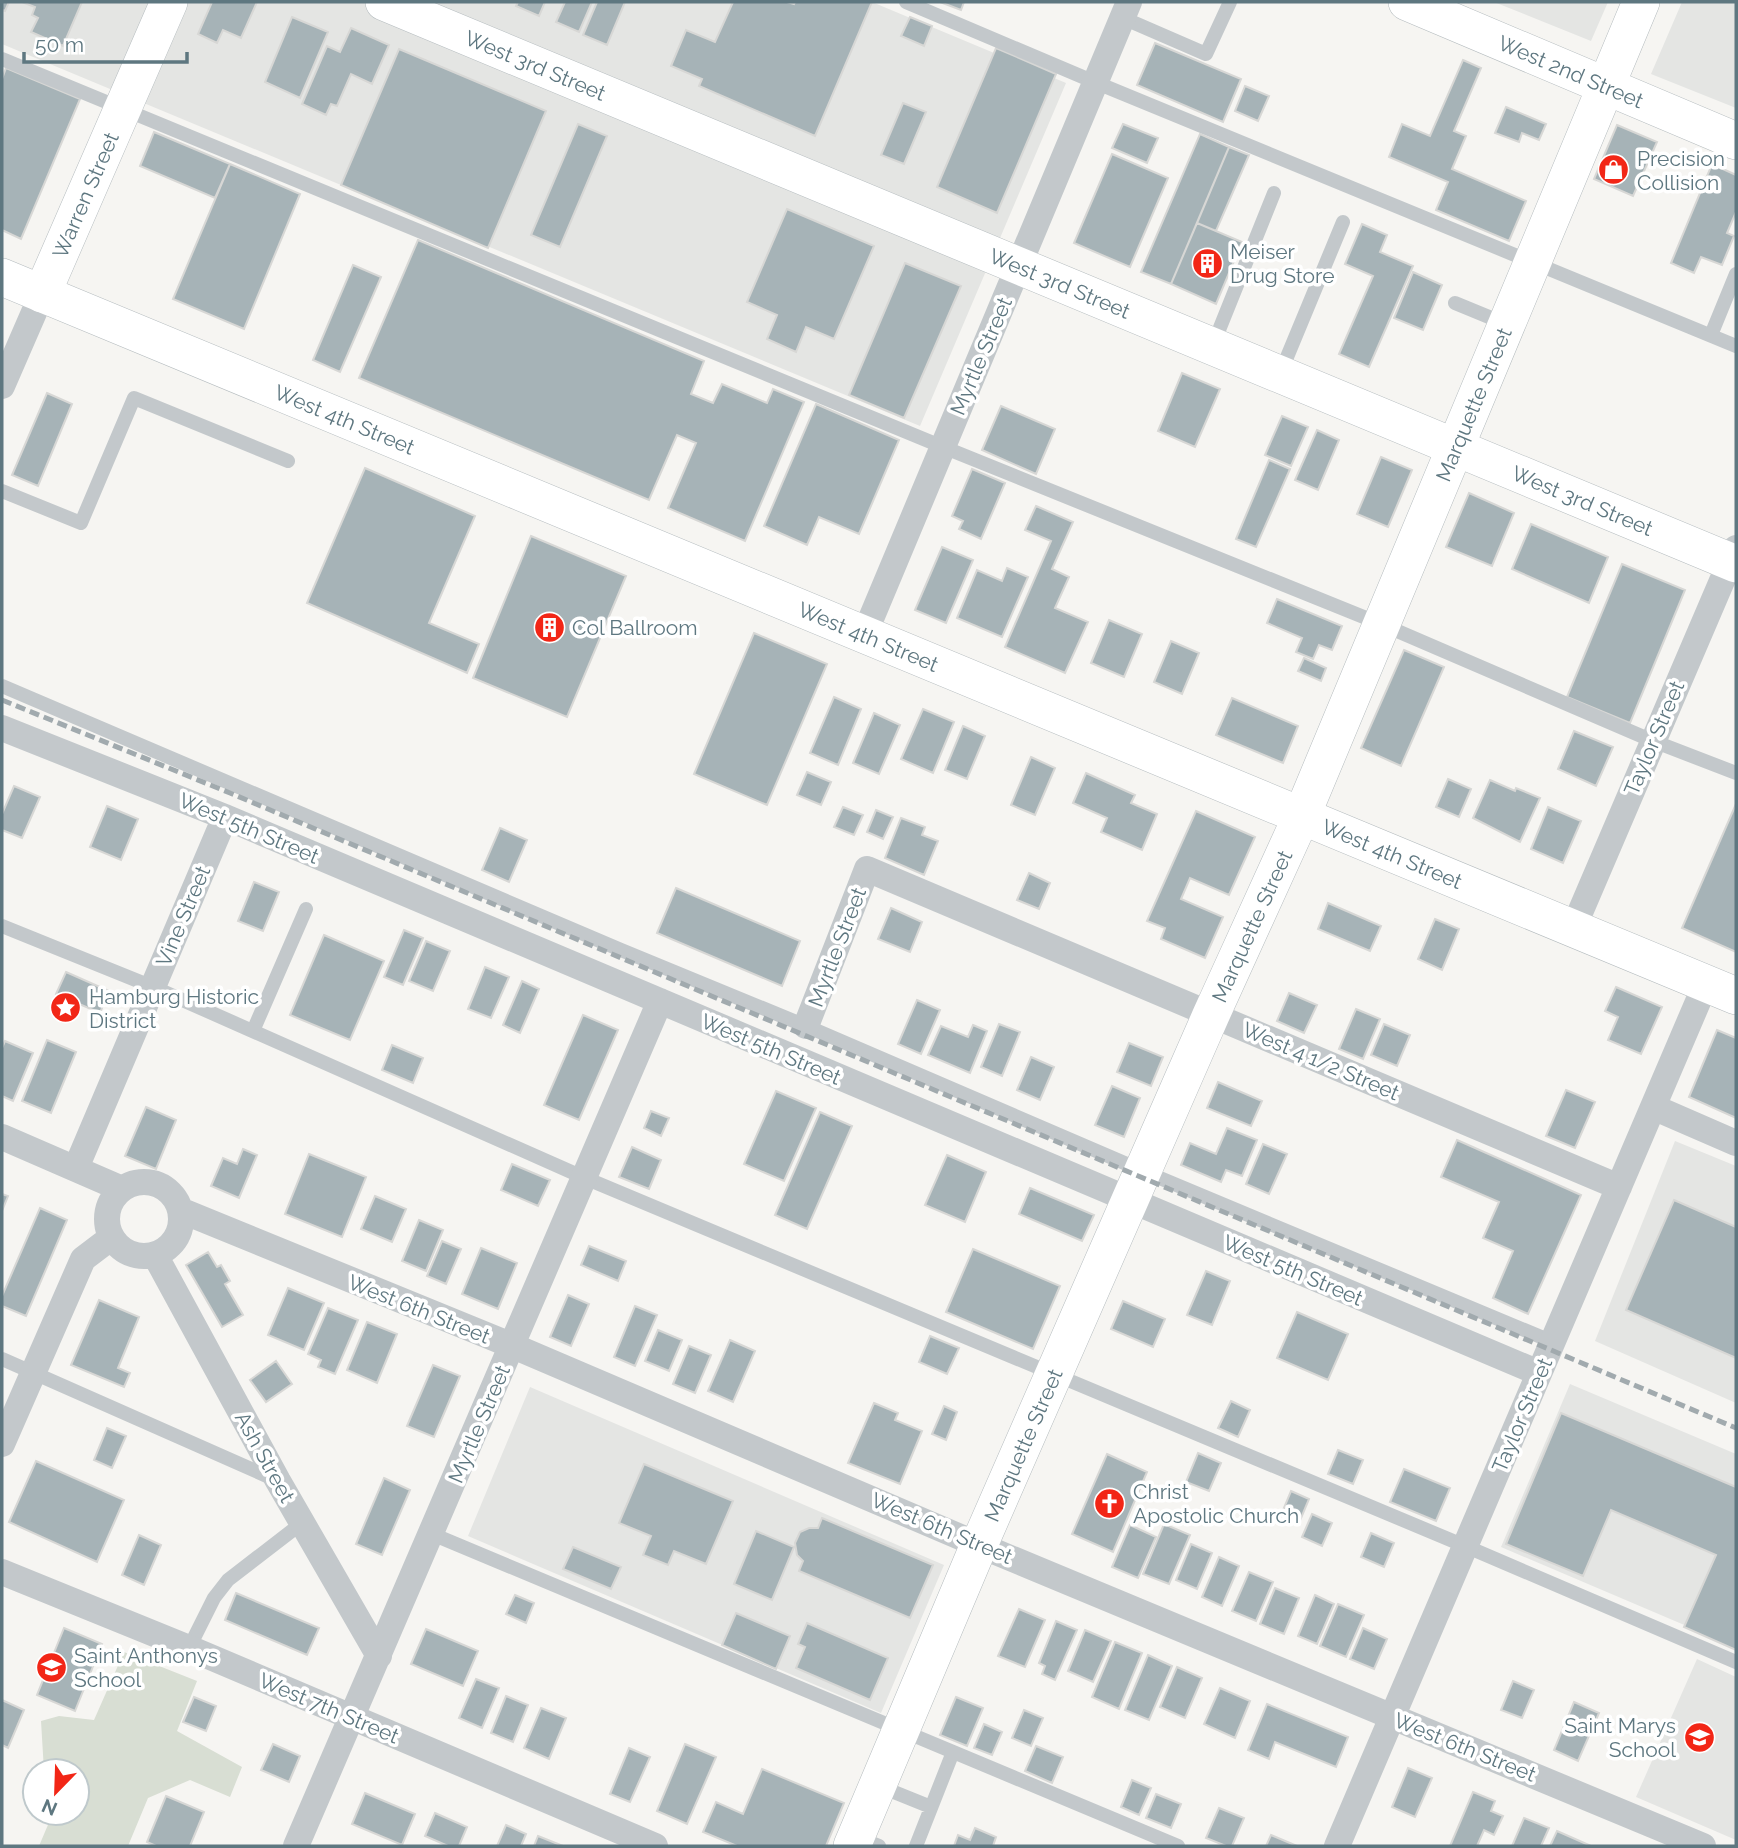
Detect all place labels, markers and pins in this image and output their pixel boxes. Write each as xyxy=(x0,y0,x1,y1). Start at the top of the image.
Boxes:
place label: Precision Collision xyxy=(1637,146,1725,195)
shop icon: Precision Collision xyxy=(1597,153,1631,187)
place label: Meiser Drug Store xyxy=(1230,239,1334,288)
building icon: Meiser Drug Store xyxy=(1190,246,1224,280)
building icon: Col Ballroom xyxy=(532,610,566,644)
place label: Col Ballroom xyxy=(572,615,698,640)
place label: Hamburg Historic District xyxy=(89,984,259,1033)
place icon: Hamburg Historic District xyxy=(49,991,83,1025)
place label: Christ Apostolic Church xyxy=(1133,1479,1299,1528)
church icon: Christ Apostolic Church xyxy=(1093,1486,1127,1520)
place label: Saint Anthonys School xyxy=(74,1643,218,1692)
school or university icon: Saint Anthonys School xyxy=(34,1650,68,1684)
place label: Saint Marys School xyxy=(1564,1713,1676,1762)
school or university icon: Saint Marys School xyxy=(1682,1720,1716,1754)

